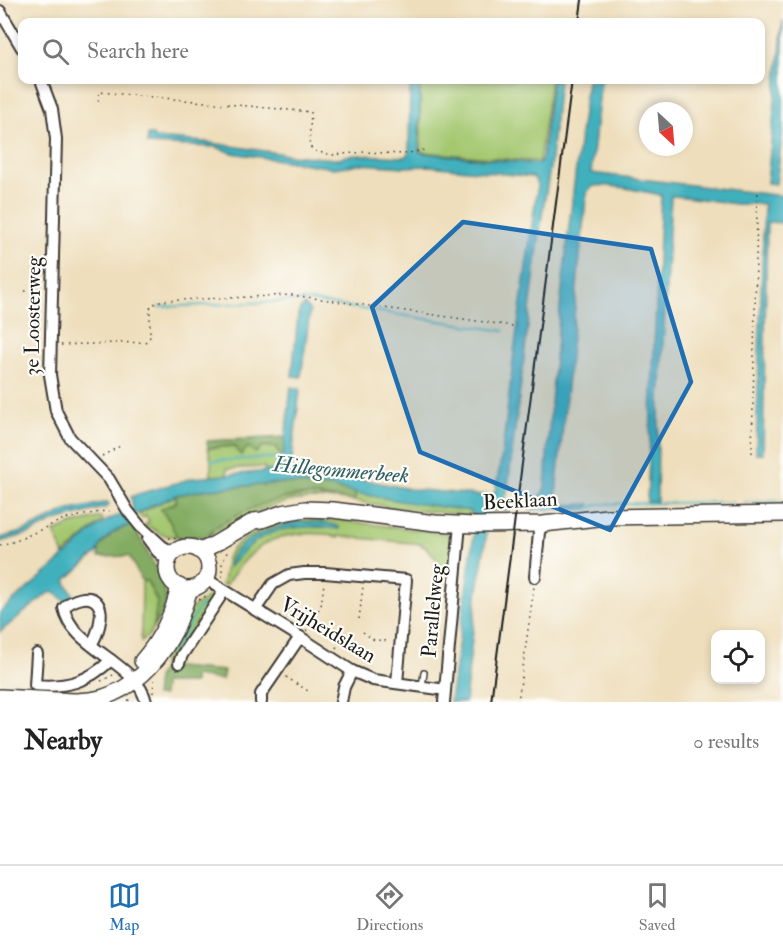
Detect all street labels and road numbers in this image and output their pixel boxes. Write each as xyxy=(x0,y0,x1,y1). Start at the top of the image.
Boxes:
street label: 3e Loosterweg xyxy=(18,255,48,376)
street label: Beeklaan xyxy=(482,486,558,516)
street label: Parallelweg xyxy=(415,563,451,659)
street label: Vrijheidslaan xyxy=(275,591,381,669)

